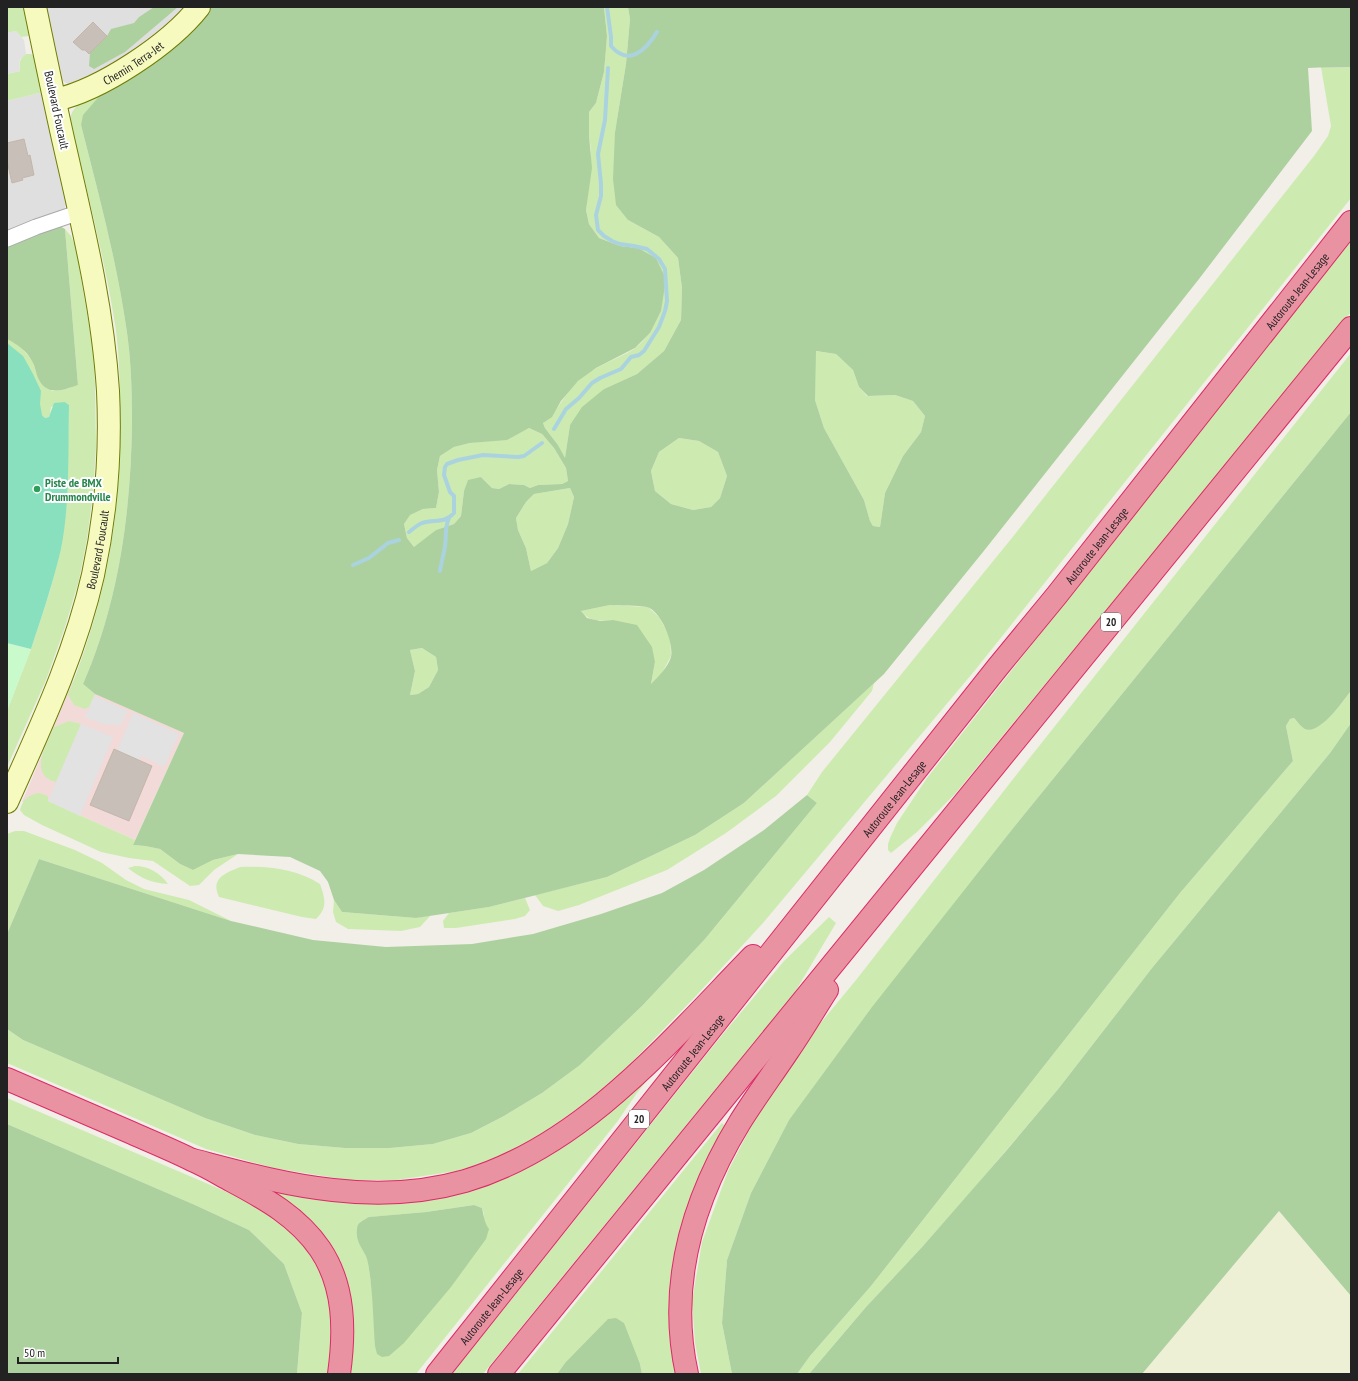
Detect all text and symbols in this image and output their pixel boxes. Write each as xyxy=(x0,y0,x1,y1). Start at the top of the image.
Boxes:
street label: Chemin Terra-Jet xyxy=(100,37,167,88)
street label: Boulevard Foucault xyxy=(41,69,73,151)
street label: Autoroute Jean-Lesage xyxy=(1262,249,1332,332)
place label: Piste de BMX Drummondville xyxy=(45,475,111,504)
marker: Piste de BMX Drummondville xyxy=(32,484,42,494)
street label: Autoroute Jean-Lesage xyxy=(1061,504,1131,587)
street label: Boulevard Foucault xyxy=(82,509,111,591)
road number: 20 xyxy=(1101,613,1121,631)
street label: Autoroute Jean-Lesage xyxy=(859,757,929,840)
street label: Autoroute Jean-Lesage xyxy=(657,1011,727,1093)
road number: 20 xyxy=(629,1110,649,1128)
street label: Autoroute Jean-Lesage xyxy=(456,1264,526,1347)
scale bar xyxy=(18,1339,118,1365)
text: 50 m xyxy=(24,1345,45,1360)

